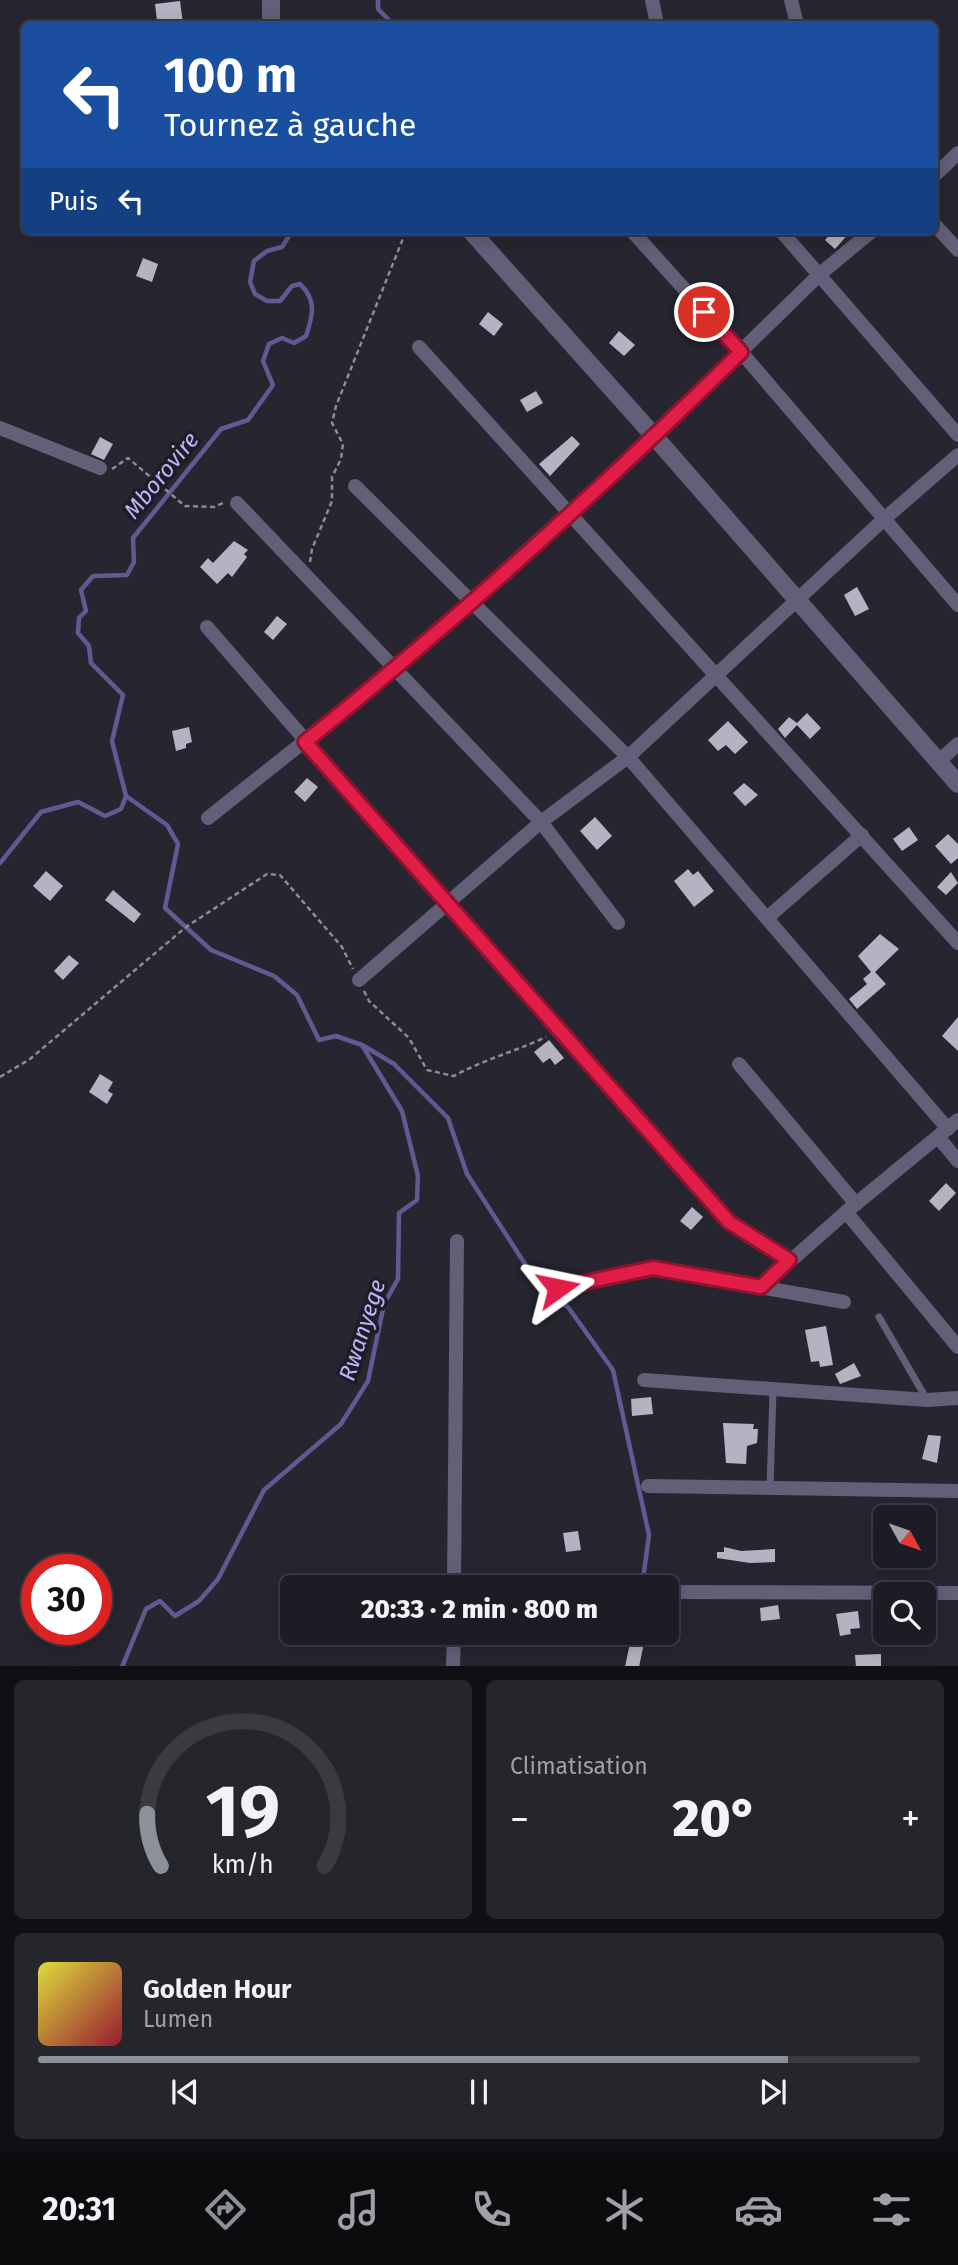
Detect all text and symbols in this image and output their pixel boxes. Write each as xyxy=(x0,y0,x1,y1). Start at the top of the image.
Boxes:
text: 100 m xyxy=(164,46,297,105)
icon: left xyxy=(49,49,140,140)
text: Tournez à gauche xyxy=(164,106,416,144)
icon: left xyxy=(112,182,150,220)
text: Puis xyxy=(49,186,98,217)
pin xyxy=(674,282,734,342)
icon: arrive xyxy=(685,293,723,331)
water label: Mborovire xyxy=(118,426,204,524)
position arrow xyxy=(521,1251,595,1325)
water label: Rwanyege xyxy=(333,1276,391,1384)
north arrow xyxy=(873,1505,936,1568)
map controls xyxy=(873,1505,936,1645)
speed limit sign: 30 xyxy=(21,1554,112,1645)
button: search xyxy=(873,1582,936,1645)
text: 20:33 · 2 min · 800 m xyxy=(361,1594,598,1625)
text: Climatisation xyxy=(510,1752,648,1780)
text: 19 xyxy=(206,1768,280,1855)
text: 20° xyxy=(672,1787,758,1850)
text: − xyxy=(510,1796,529,1842)
text: + xyxy=(901,1796,920,1842)
text: km/h xyxy=(212,1849,274,1879)
text: Golden Hour xyxy=(143,1974,291,2005)
text: Lumen xyxy=(143,2005,213,2033)
icon: previous xyxy=(166,2073,204,2111)
icon: pause xyxy=(460,2073,498,2111)
icon: next xyxy=(754,2073,792,2111)
icon: directions xyxy=(201,2185,250,2234)
icon: music xyxy=(334,2185,383,2234)
icon: phone xyxy=(467,2185,516,2234)
icon: climate xyxy=(600,2185,649,2234)
icon: car xyxy=(734,2185,783,2234)
icon: filters xyxy=(867,2185,916,2234)
text: 20:31 xyxy=(42,2190,116,2228)

